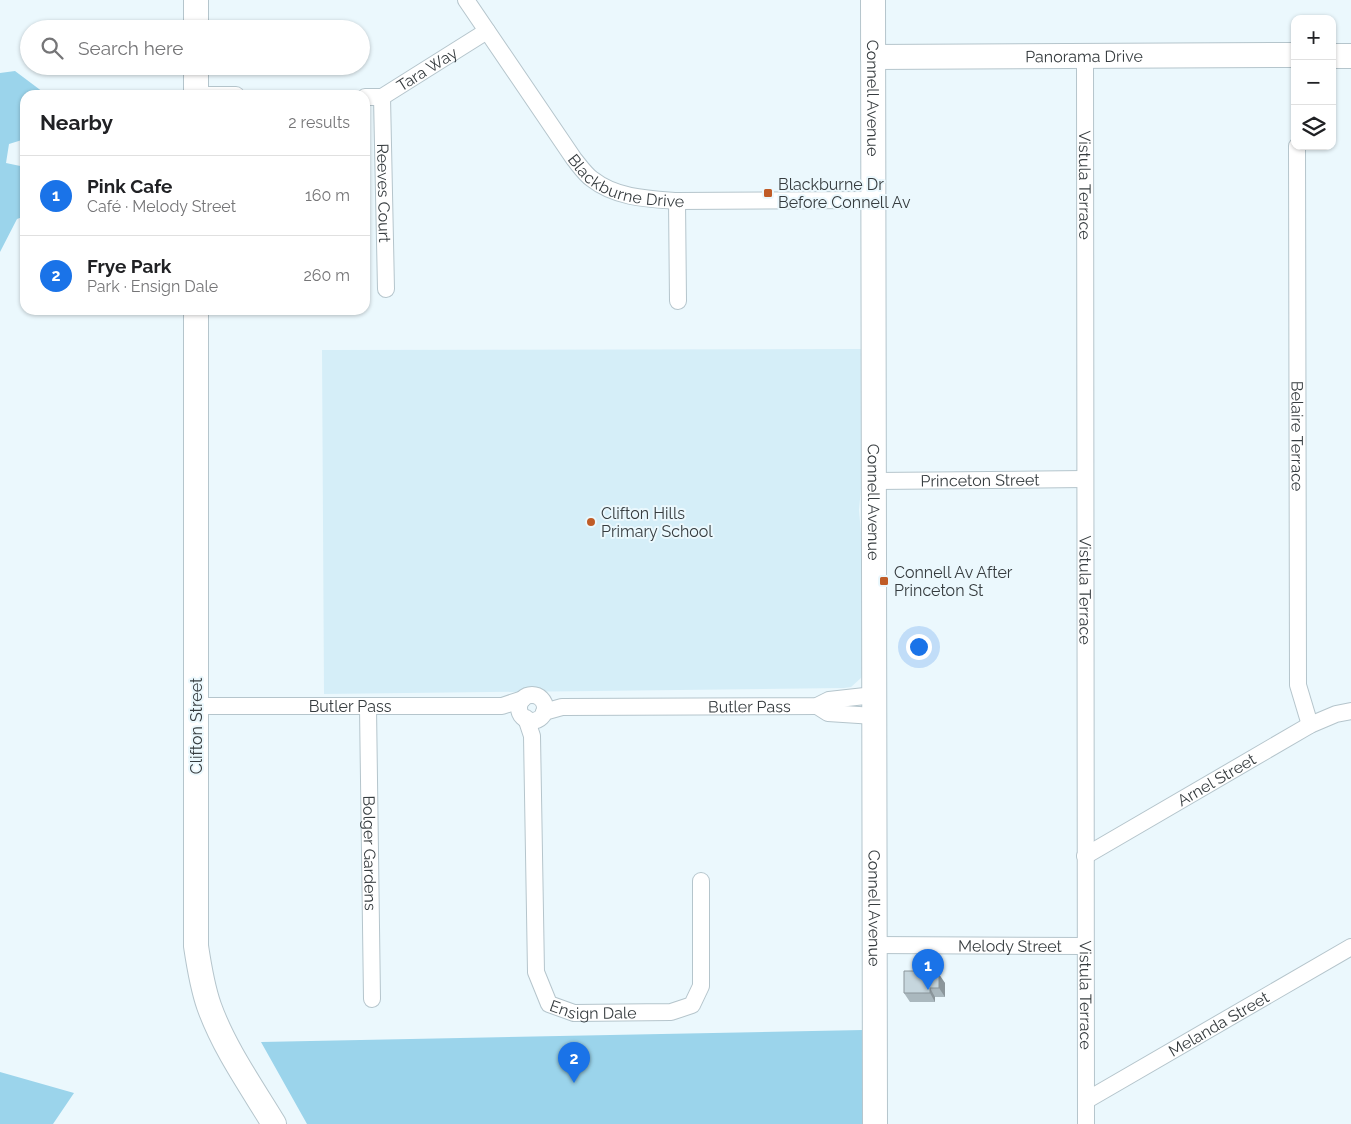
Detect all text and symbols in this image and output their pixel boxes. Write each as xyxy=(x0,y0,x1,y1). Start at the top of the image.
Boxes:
map controls xyxy=(1291,15,1336,150)
button: + xyxy=(1291,15,1336,60)
search box xyxy=(20,20,370,75)
icon: search xyxy=(38,34,66,62)
text: Search here xyxy=(78,37,184,59)
street label: Connell Avenue xyxy=(864,40,883,156)
street label: Tara Way xyxy=(393,43,461,95)
street label: Panorama Drive xyxy=(1025,46,1143,66)
button: − xyxy=(1291,60,1336,105)
button: layers xyxy=(1291,105,1336,150)
text: Nearby xyxy=(40,110,113,135)
text: 2 results xyxy=(288,113,350,132)
street label: Vistula Terrace xyxy=(1076,130,1095,240)
street label: Reeves Court xyxy=(373,143,395,243)
street label: Blackburne Drive xyxy=(564,150,684,211)
text: Pink Cafe xyxy=(87,175,173,197)
place label: Blackburne Dr Before Connell Av xyxy=(778,175,911,212)
text: 1 xyxy=(52,186,60,205)
text: 160 m xyxy=(305,186,350,205)
marker: Blackburne Dr Before Connell Av xyxy=(762,187,774,199)
text: Café · Melody Street xyxy=(87,197,236,216)
text: Frye Park xyxy=(87,255,171,277)
text: 2 xyxy=(51,266,61,285)
text: 260 m xyxy=(303,266,350,285)
text: Park · Ensign Dale xyxy=(87,277,218,296)
street label: Belaire Terrace xyxy=(1288,381,1307,491)
street label: Connell Avenue xyxy=(864,444,883,560)
street label: Princeton Street xyxy=(920,470,1040,490)
place label: Clifton Hills Primary School xyxy=(601,504,713,541)
marker: Clifton Hills Primary School xyxy=(585,516,597,528)
street label: Vistula Terrace xyxy=(1076,535,1095,645)
place label: Connell Av After Princeton St xyxy=(894,563,1013,600)
marker: Connell Av After Princeton St xyxy=(878,575,890,587)
your location xyxy=(906,634,932,660)
street label: Clifton Street xyxy=(187,677,206,774)
street label: Butler Pass xyxy=(309,697,392,716)
street label: Butler Pass xyxy=(708,697,791,716)
street label: Arnel Street xyxy=(1174,749,1260,810)
street label: Bolger Gardens xyxy=(360,795,380,911)
street label: Connell Avenue xyxy=(865,850,884,966)
street label: Melody Street xyxy=(958,936,1063,955)
street label: Vistula Terrace xyxy=(1076,940,1095,1050)
pin: 1 xyxy=(912,949,944,990)
street label: Melanda Street xyxy=(1165,987,1273,1060)
street label: Ensign Dale xyxy=(547,996,637,1023)
pin: 2 xyxy=(558,1042,590,1083)

